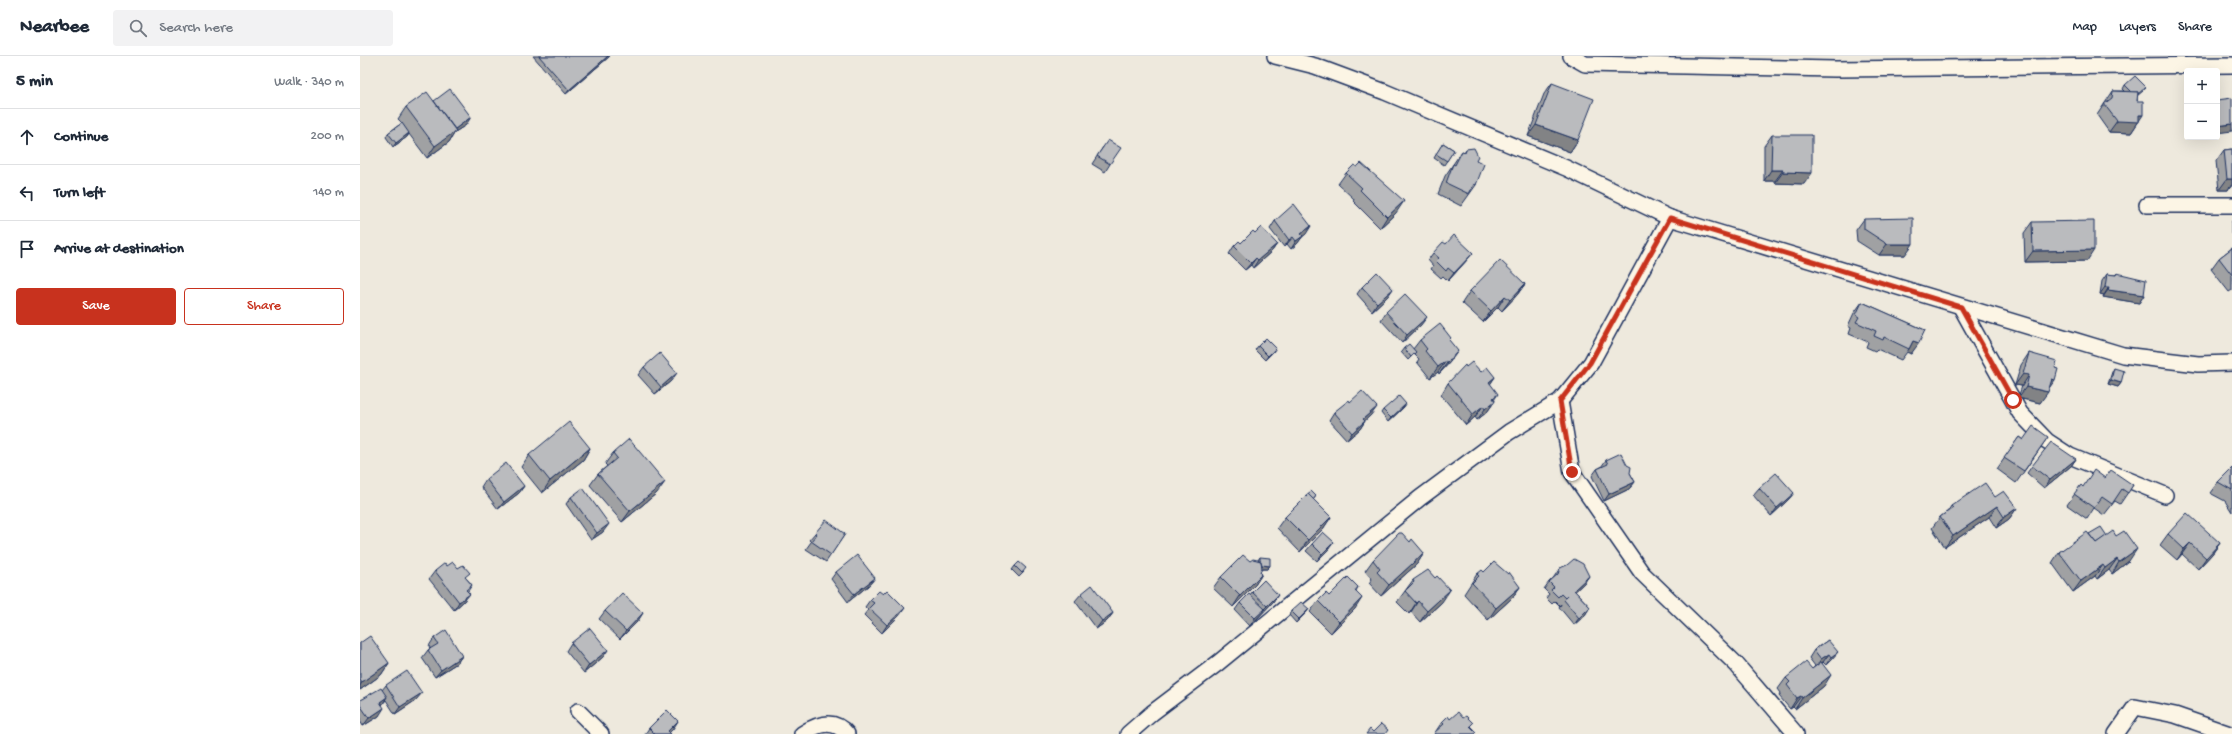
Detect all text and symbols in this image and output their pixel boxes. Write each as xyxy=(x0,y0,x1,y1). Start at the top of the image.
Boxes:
search box xyxy=(113,10,393,46)
text: Nearbee xyxy=(20,16,89,39)
icon: search xyxy=(127,17,149,39)
text: Search here xyxy=(159,19,233,37)
text: Map xyxy=(2073,19,2097,36)
text: Layers xyxy=(2119,19,2156,36)
text: Share xyxy=(2178,19,2212,36)
map controls xyxy=(2184,68,2220,140)
button: + xyxy=(2184,68,2220,104)
text: 5 min xyxy=(16,72,53,92)
text: Walk · 340 m xyxy=(274,75,344,90)
button: − xyxy=(2184,104,2220,140)
icon: ahead xyxy=(16,126,38,148)
text: Continue xyxy=(54,128,108,146)
text: 200 m xyxy=(311,129,344,144)
icon: left xyxy=(16,182,38,204)
text: Turn left xyxy=(54,184,105,202)
text: 140 m xyxy=(313,185,344,200)
icon: arrive xyxy=(16,238,38,260)
text: Arrive at destination xyxy=(54,240,184,258)
button: Save xyxy=(16,288,176,325)
button: Share xyxy=(184,288,344,325)
route start xyxy=(2004,391,2022,409)
route end xyxy=(1563,463,1581,481)

